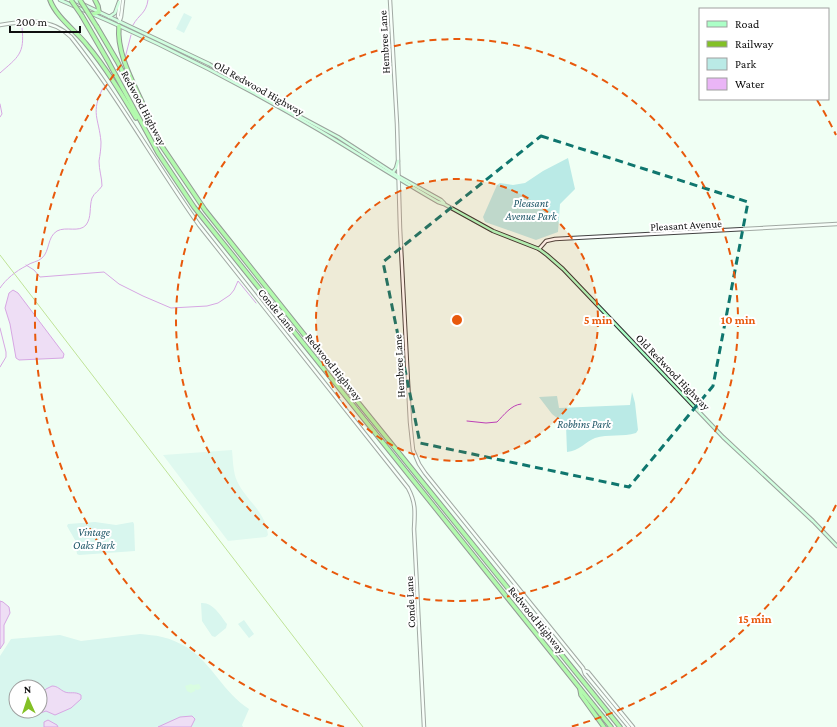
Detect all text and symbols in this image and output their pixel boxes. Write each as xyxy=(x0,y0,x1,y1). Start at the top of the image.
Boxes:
scale bar xyxy=(10,8,80,34)
legend xyxy=(699,8,829,100)
street label: Hembree Lane xyxy=(376,10,392,74)
text: 200 m xyxy=(16,15,48,29)
text: Road xyxy=(735,17,760,31)
text: Railway xyxy=(735,37,774,51)
text: Park xyxy=(735,57,757,71)
street label: Old Redwood Highway xyxy=(211,58,307,119)
street label: Redwood Highway xyxy=(118,69,169,149)
text: Water xyxy=(735,77,765,91)
park label: Pleasant Avenue Park xyxy=(504,197,558,222)
street label: Pleasant Avenue xyxy=(650,217,722,233)
street label: Conde Lane xyxy=(256,286,298,334)
centre of rings xyxy=(450,313,464,327)
text: 5 min xyxy=(584,313,612,327)
text: 10 min xyxy=(721,313,755,327)
street label: Redwood Highway xyxy=(303,331,365,404)
street label: Old Redwood Highway xyxy=(633,332,713,414)
street label: Hembree Lane xyxy=(391,334,407,398)
park label: Robbins Park xyxy=(557,418,612,430)
park label: Vintage Oaks Park xyxy=(73,526,116,551)
street label: Conde Lane xyxy=(403,576,417,628)
street label: Redwood Highway xyxy=(506,584,568,657)
text: 15 min xyxy=(738,612,772,626)
north arrow xyxy=(8,679,48,719)
text: N xyxy=(23,683,32,695)

